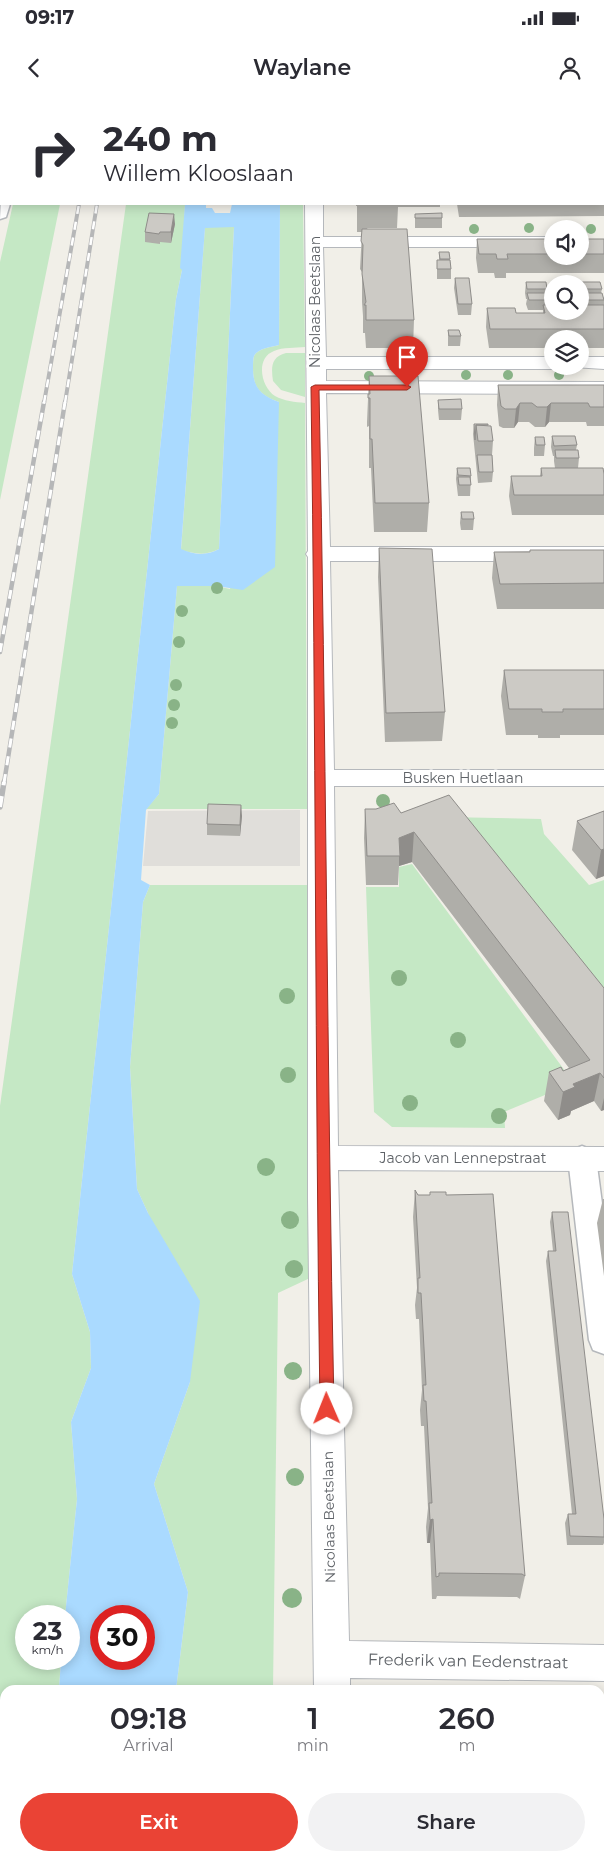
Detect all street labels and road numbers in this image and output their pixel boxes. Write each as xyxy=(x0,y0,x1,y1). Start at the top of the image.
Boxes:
street label: Nicolaas Beetslaan xyxy=(306,236,324,368)
street label: Busken Huetlaan xyxy=(402,769,524,787)
street label: Jacob van Lennepstraat xyxy=(379,1149,547,1167)
street label: Nicolaas Beetslaan xyxy=(319,1451,339,1583)
street label: Frederik van Eedenstraat xyxy=(368,1650,569,1672)

